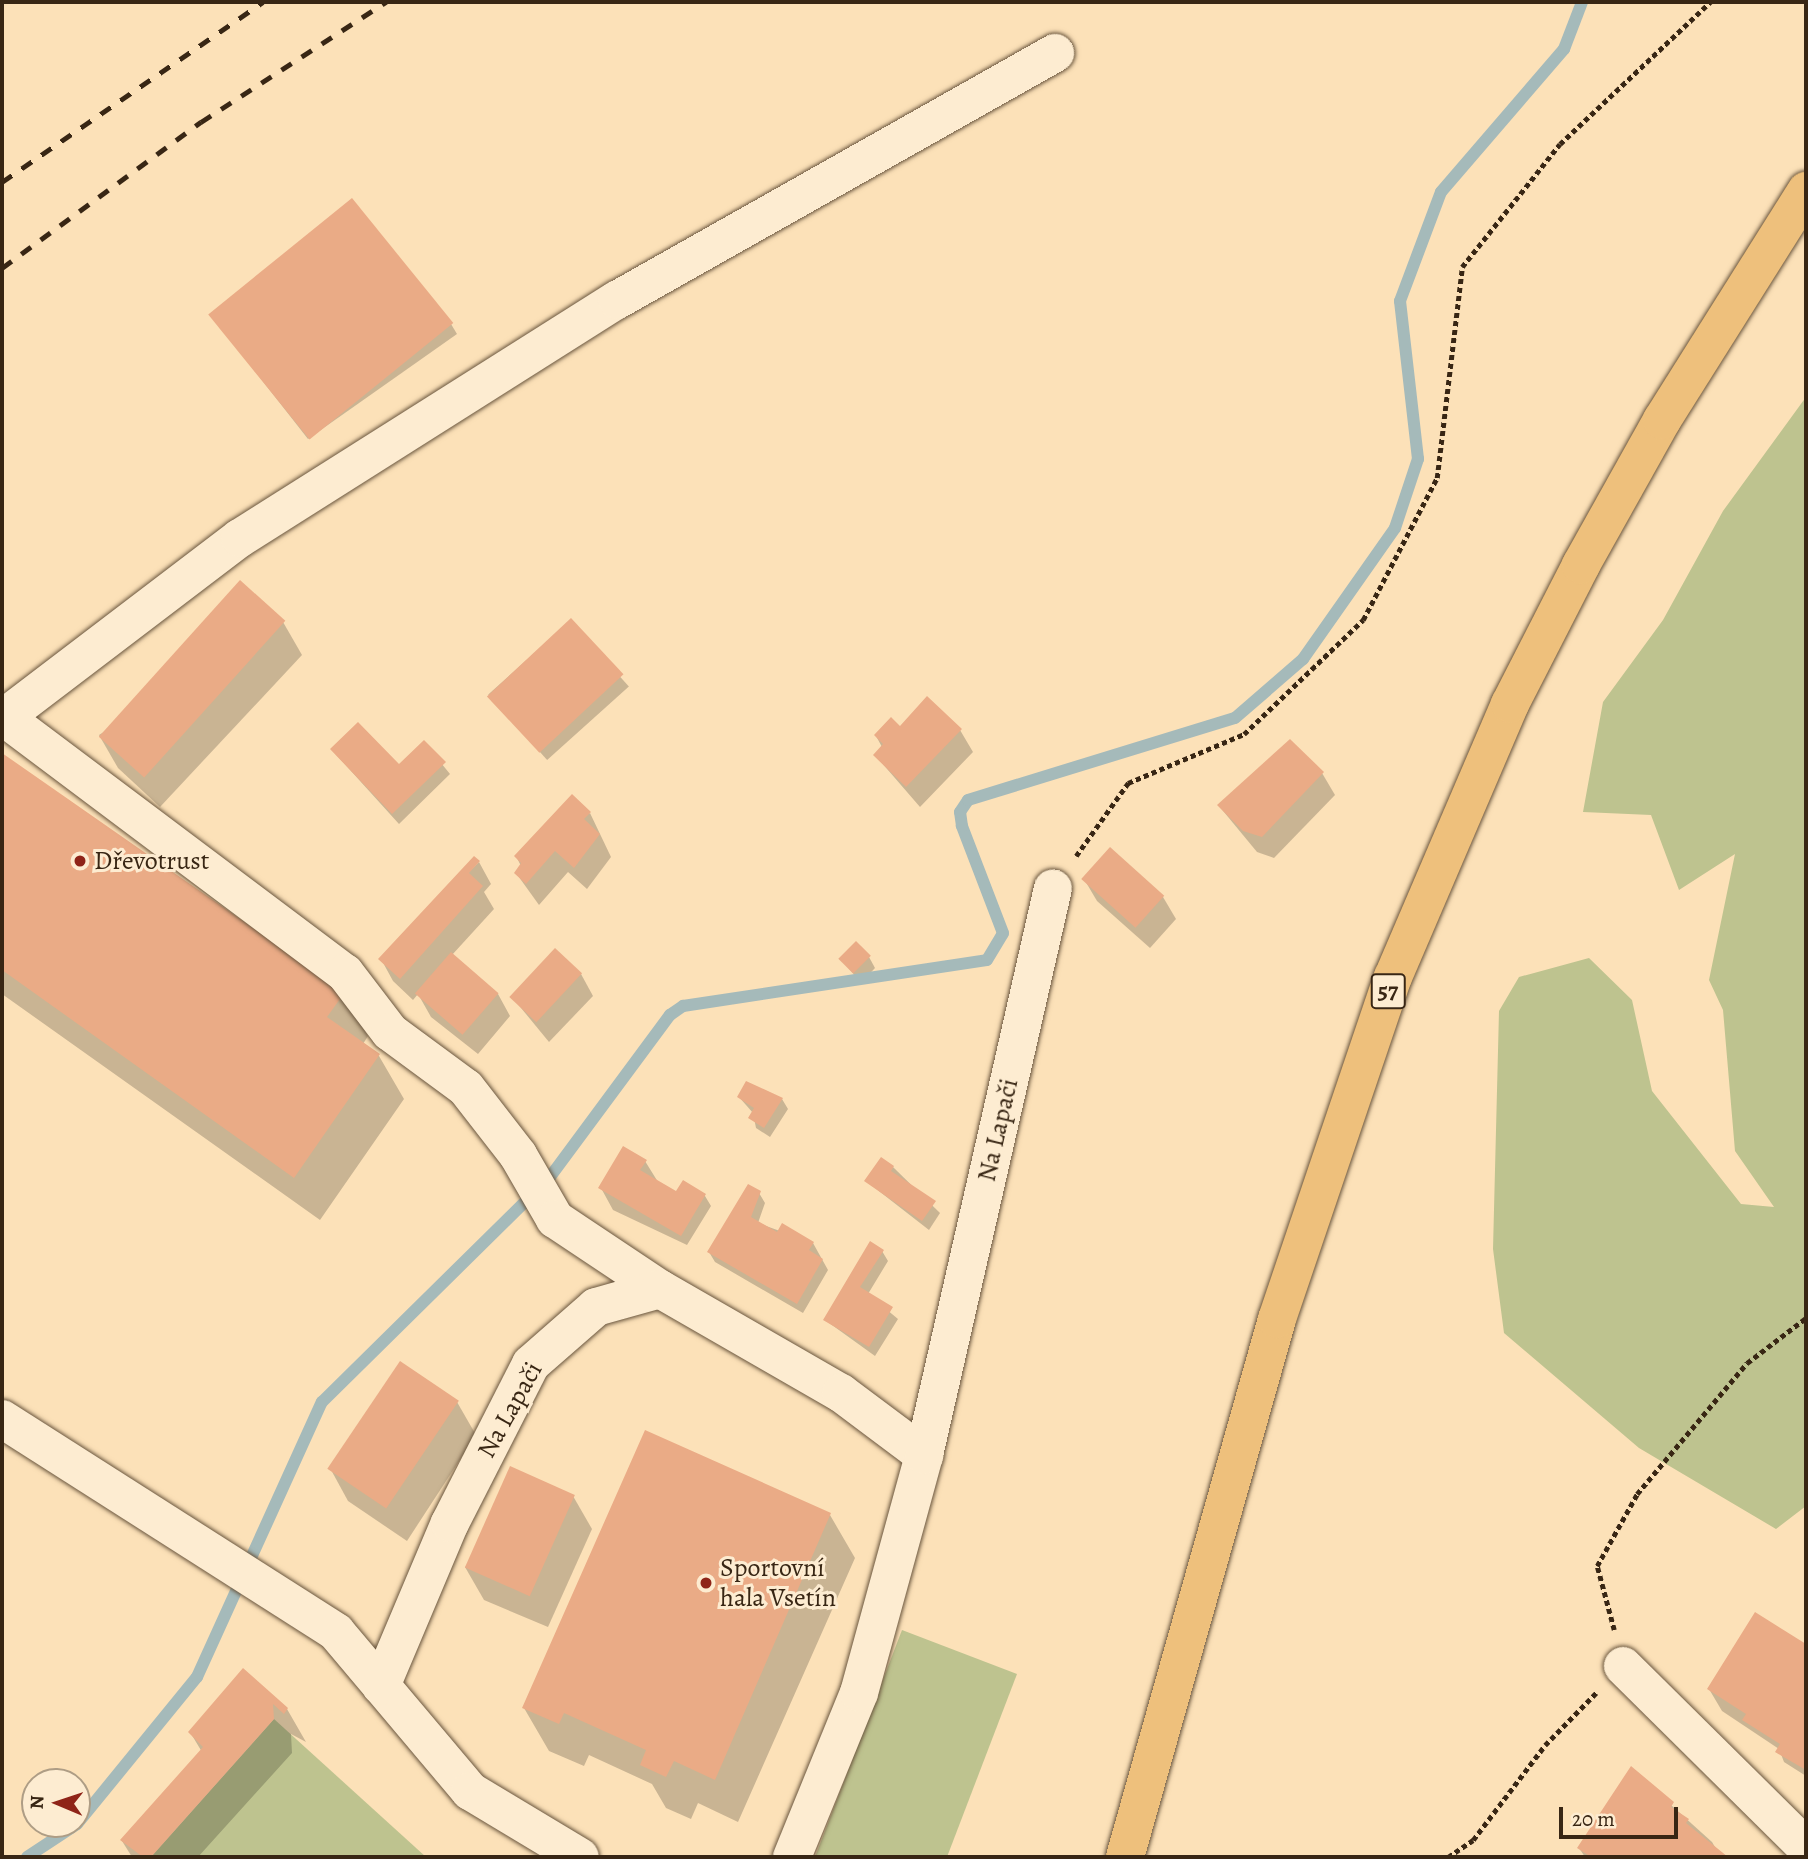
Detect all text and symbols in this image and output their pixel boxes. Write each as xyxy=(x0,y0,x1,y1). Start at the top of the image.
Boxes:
place label: Dřevotrust xyxy=(94,845,209,877)
marker: Dřevotrust xyxy=(72,853,88,869)
road number: 57 xyxy=(1370,971,1406,1012)
street label: Na Lapači xyxy=(971,1075,1025,1185)
street label: Na Lapači xyxy=(471,1357,549,1463)
place label: Sportovní hala Vsetín xyxy=(720,1552,836,1614)
marker: Sportovní hala Vsetín xyxy=(698,1575,714,1591)
north arrow xyxy=(21,1768,91,1838)
scale bar xyxy=(1563,1792,1682,1836)
text: N xyxy=(24,1795,50,1810)
text: 20 m xyxy=(1572,1805,1615,1833)

